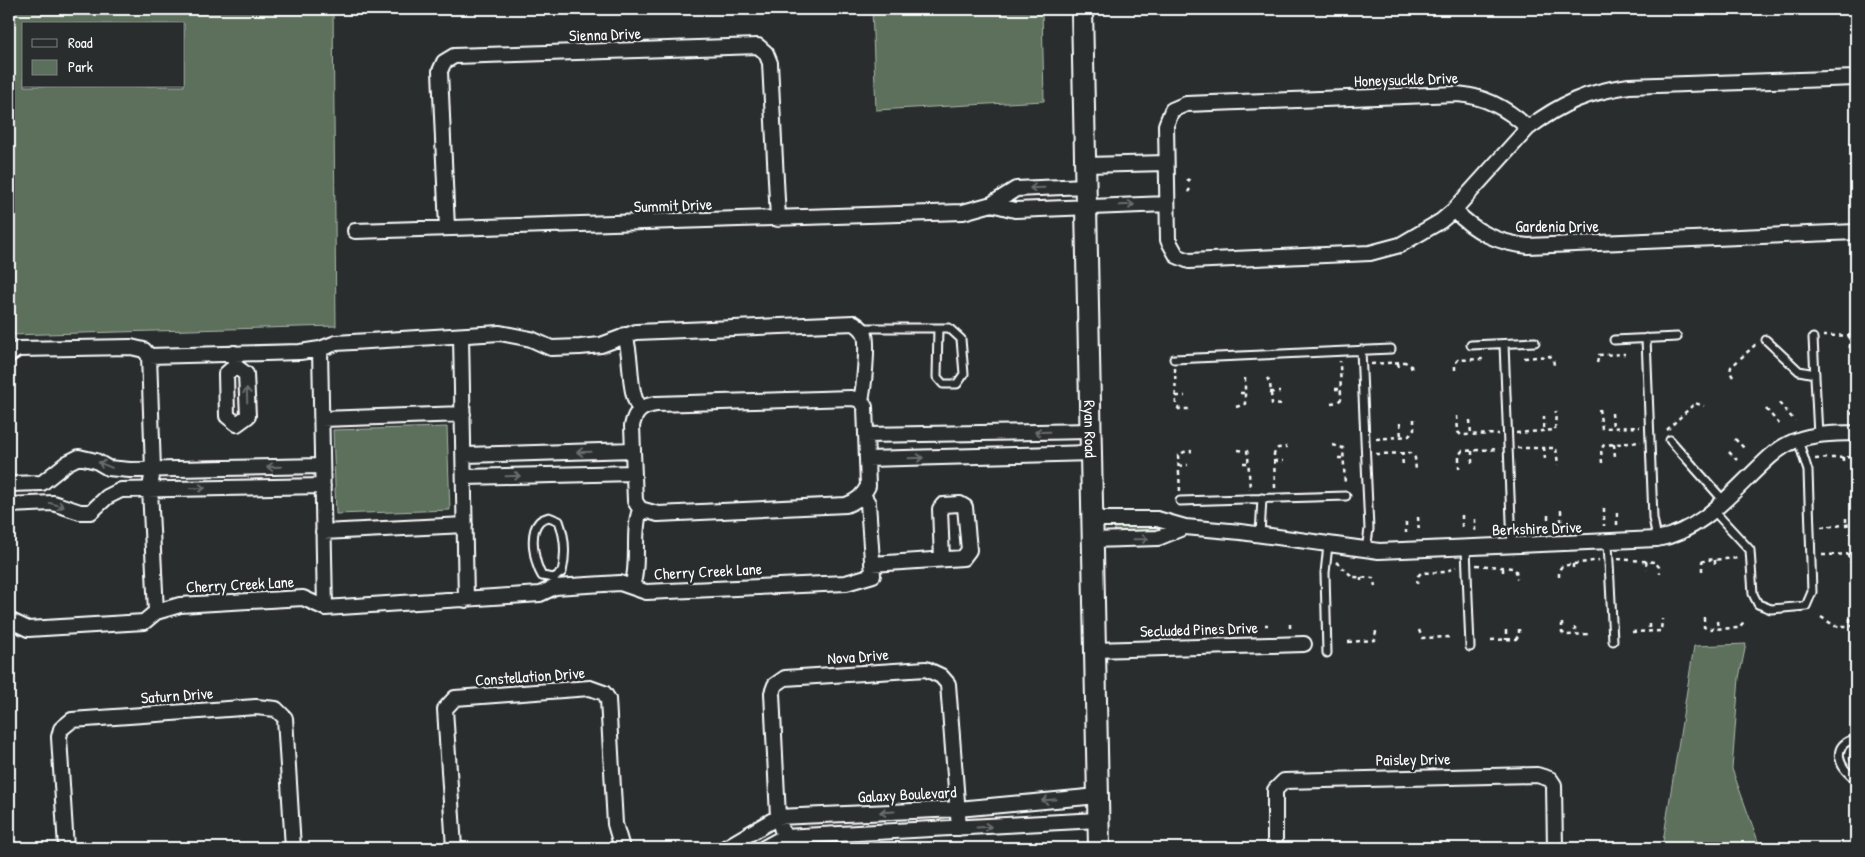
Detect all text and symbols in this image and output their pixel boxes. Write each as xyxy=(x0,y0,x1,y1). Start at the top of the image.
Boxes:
legend xyxy=(22,22,185,88)
street label: Sienna Drive xyxy=(569,22,642,46)
text: Road xyxy=(68,32,93,53)
text: Park xyxy=(68,56,93,77)
street label: Honeysuckle Drive xyxy=(1354,66,1459,92)
one-way arrow xyxy=(1029,183,1046,193)
street label: Summit Drive xyxy=(633,193,713,217)
one-way arrow xyxy=(1118,200,1134,210)
street label: Gardenia Drive xyxy=(1515,215,1599,237)
one-way arrow xyxy=(242,387,252,404)
street label: Ryan Road xyxy=(1079,400,1102,458)
one-way arrow xyxy=(1034,427,1050,436)
one-way arrow xyxy=(577,447,593,456)
one-way arrow xyxy=(908,453,924,463)
one-way arrow xyxy=(98,460,113,469)
one-way arrow xyxy=(266,462,282,472)
one-way arrow xyxy=(504,471,521,481)
one-way arrow xyxy=(190,483,206,493)
one-way arrow xyxy=(49,501,65,511)
street label: Berkshire Drive xyxy=(1492,515,1583,541)
one-way arrow xyxy=(1132,534,1149,544)
street label: Cherry Creek Lane xyxy=(653,557,763,585)
street label: Cherry Creek Lane xyxy=(185,570,295,598)
street label: Secluded Pines Drive xyxy=(1140,616,1259,642)
street label: Nova Drive xyxy=(827,643,890,669)
street label: Constellation Drive xyxy=(474,661,586,691)
street label: Saturn Drive xyxy=(140,681,215,709)
street label: Paisley Drive xyxy=(1375,747,1451,771)
street label: Galaxy Boulevard xyxy=(857,780,957,808)
one-way arrow xyxy=(1042,795,1058,805)
one-way arrow xyxy=(879,808,895,817)
one-way arrow xyxy=(976,822,992,831)

